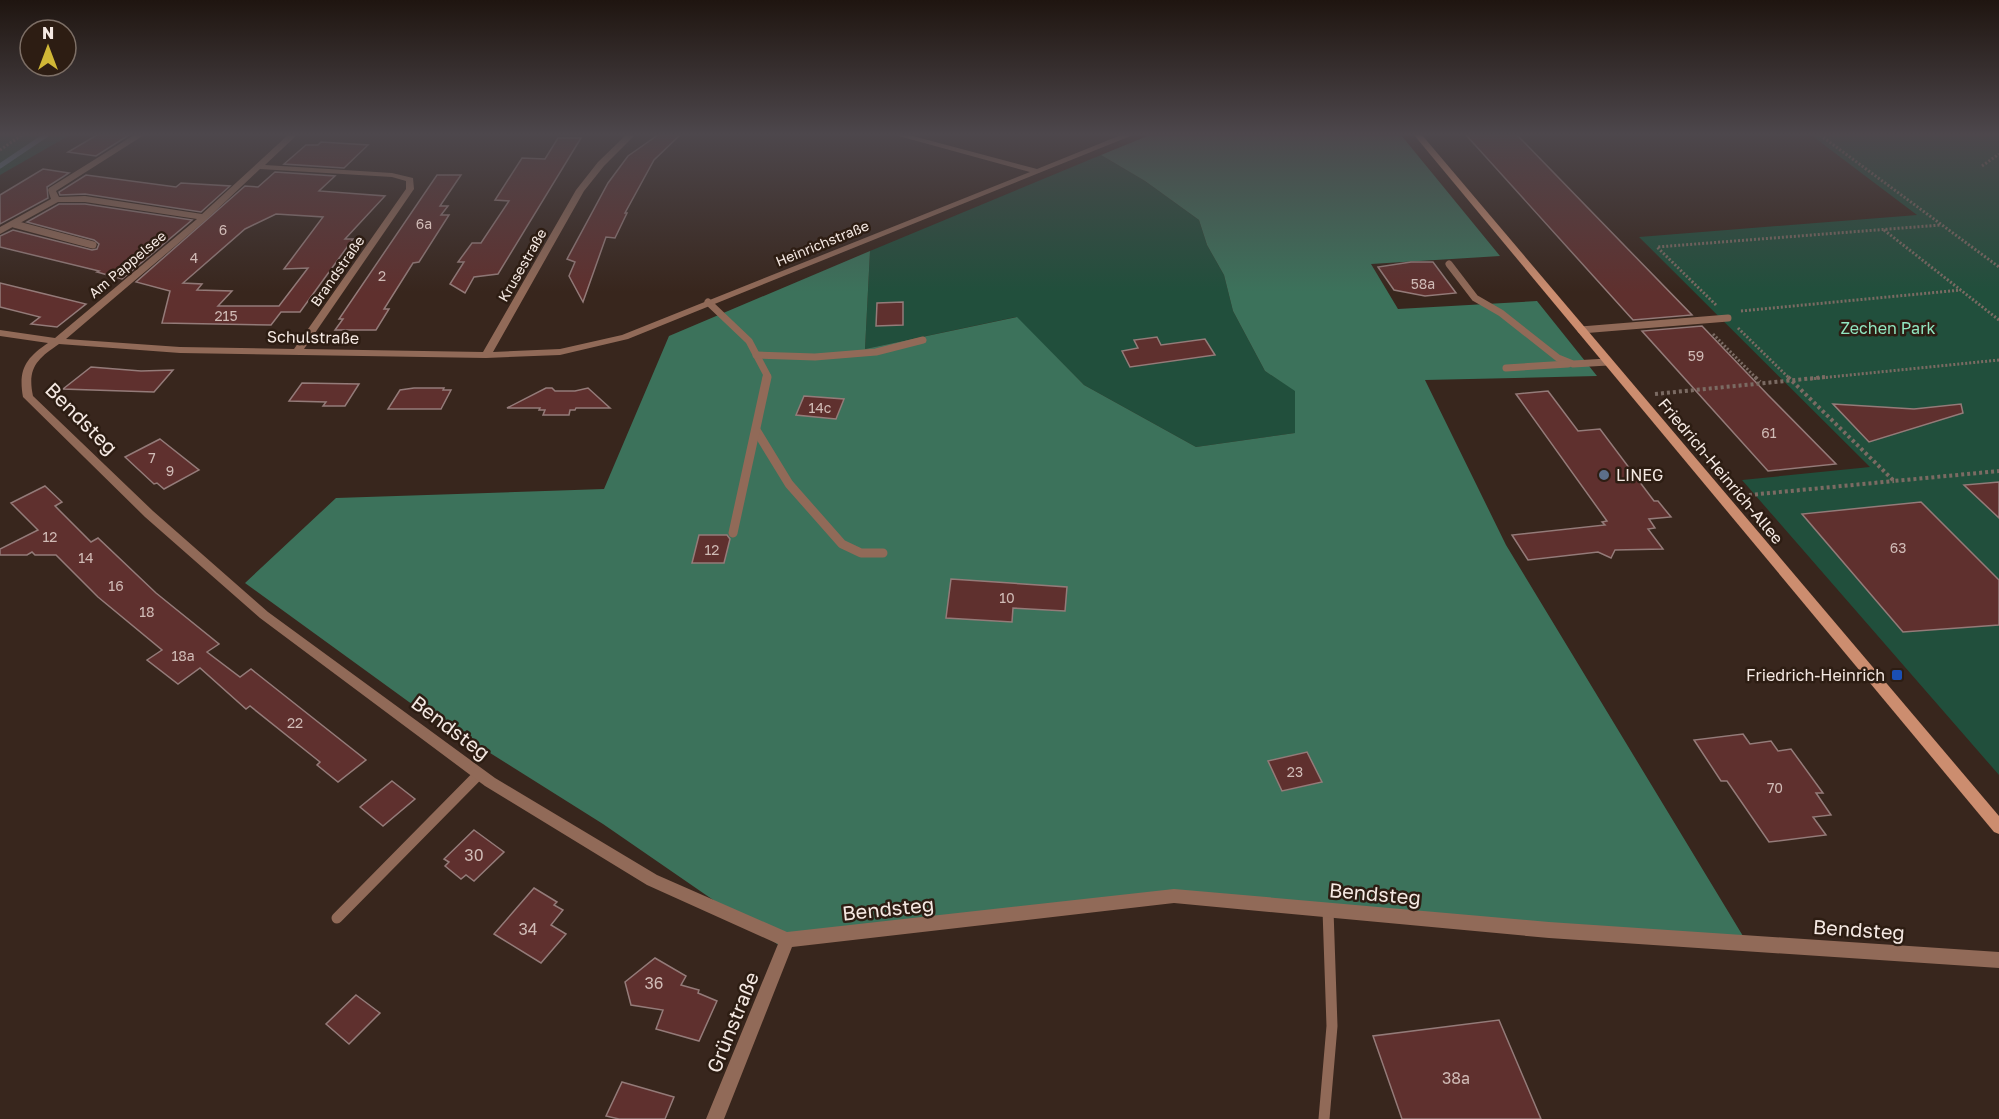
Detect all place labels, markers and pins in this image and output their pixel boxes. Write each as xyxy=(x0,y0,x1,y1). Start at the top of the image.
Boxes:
place label: LINEG xyxy=(1616,465,1663,485)
marker: LINEG xyxy=(1597,468,1611,482)
place label: Friedrich-Heinrich xyxy=(1746,665,1885,685)
marker: Friedrich-Heinrich xyxy=(1890,668,1904,682)

